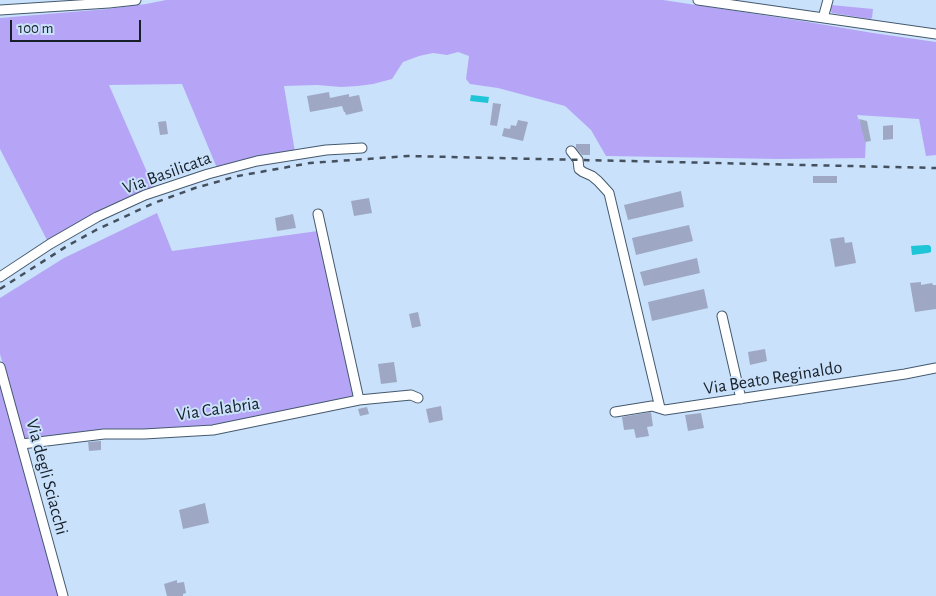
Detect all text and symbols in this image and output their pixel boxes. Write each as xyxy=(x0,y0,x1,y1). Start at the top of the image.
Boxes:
scale bar xyxy=(12,10,144,42)
text: 100 m xyxy=(18,21,53,36)
street label: Via Basilicata xyxy=(120,147,214,199)
street label: Via Beato Reginaldo xyxy=(702,356,844,400)
street label: Via Calabria xyxy=(175,392,261,426)
street label: Via degli Sciacchi xyxy=(21,417,73,537)

